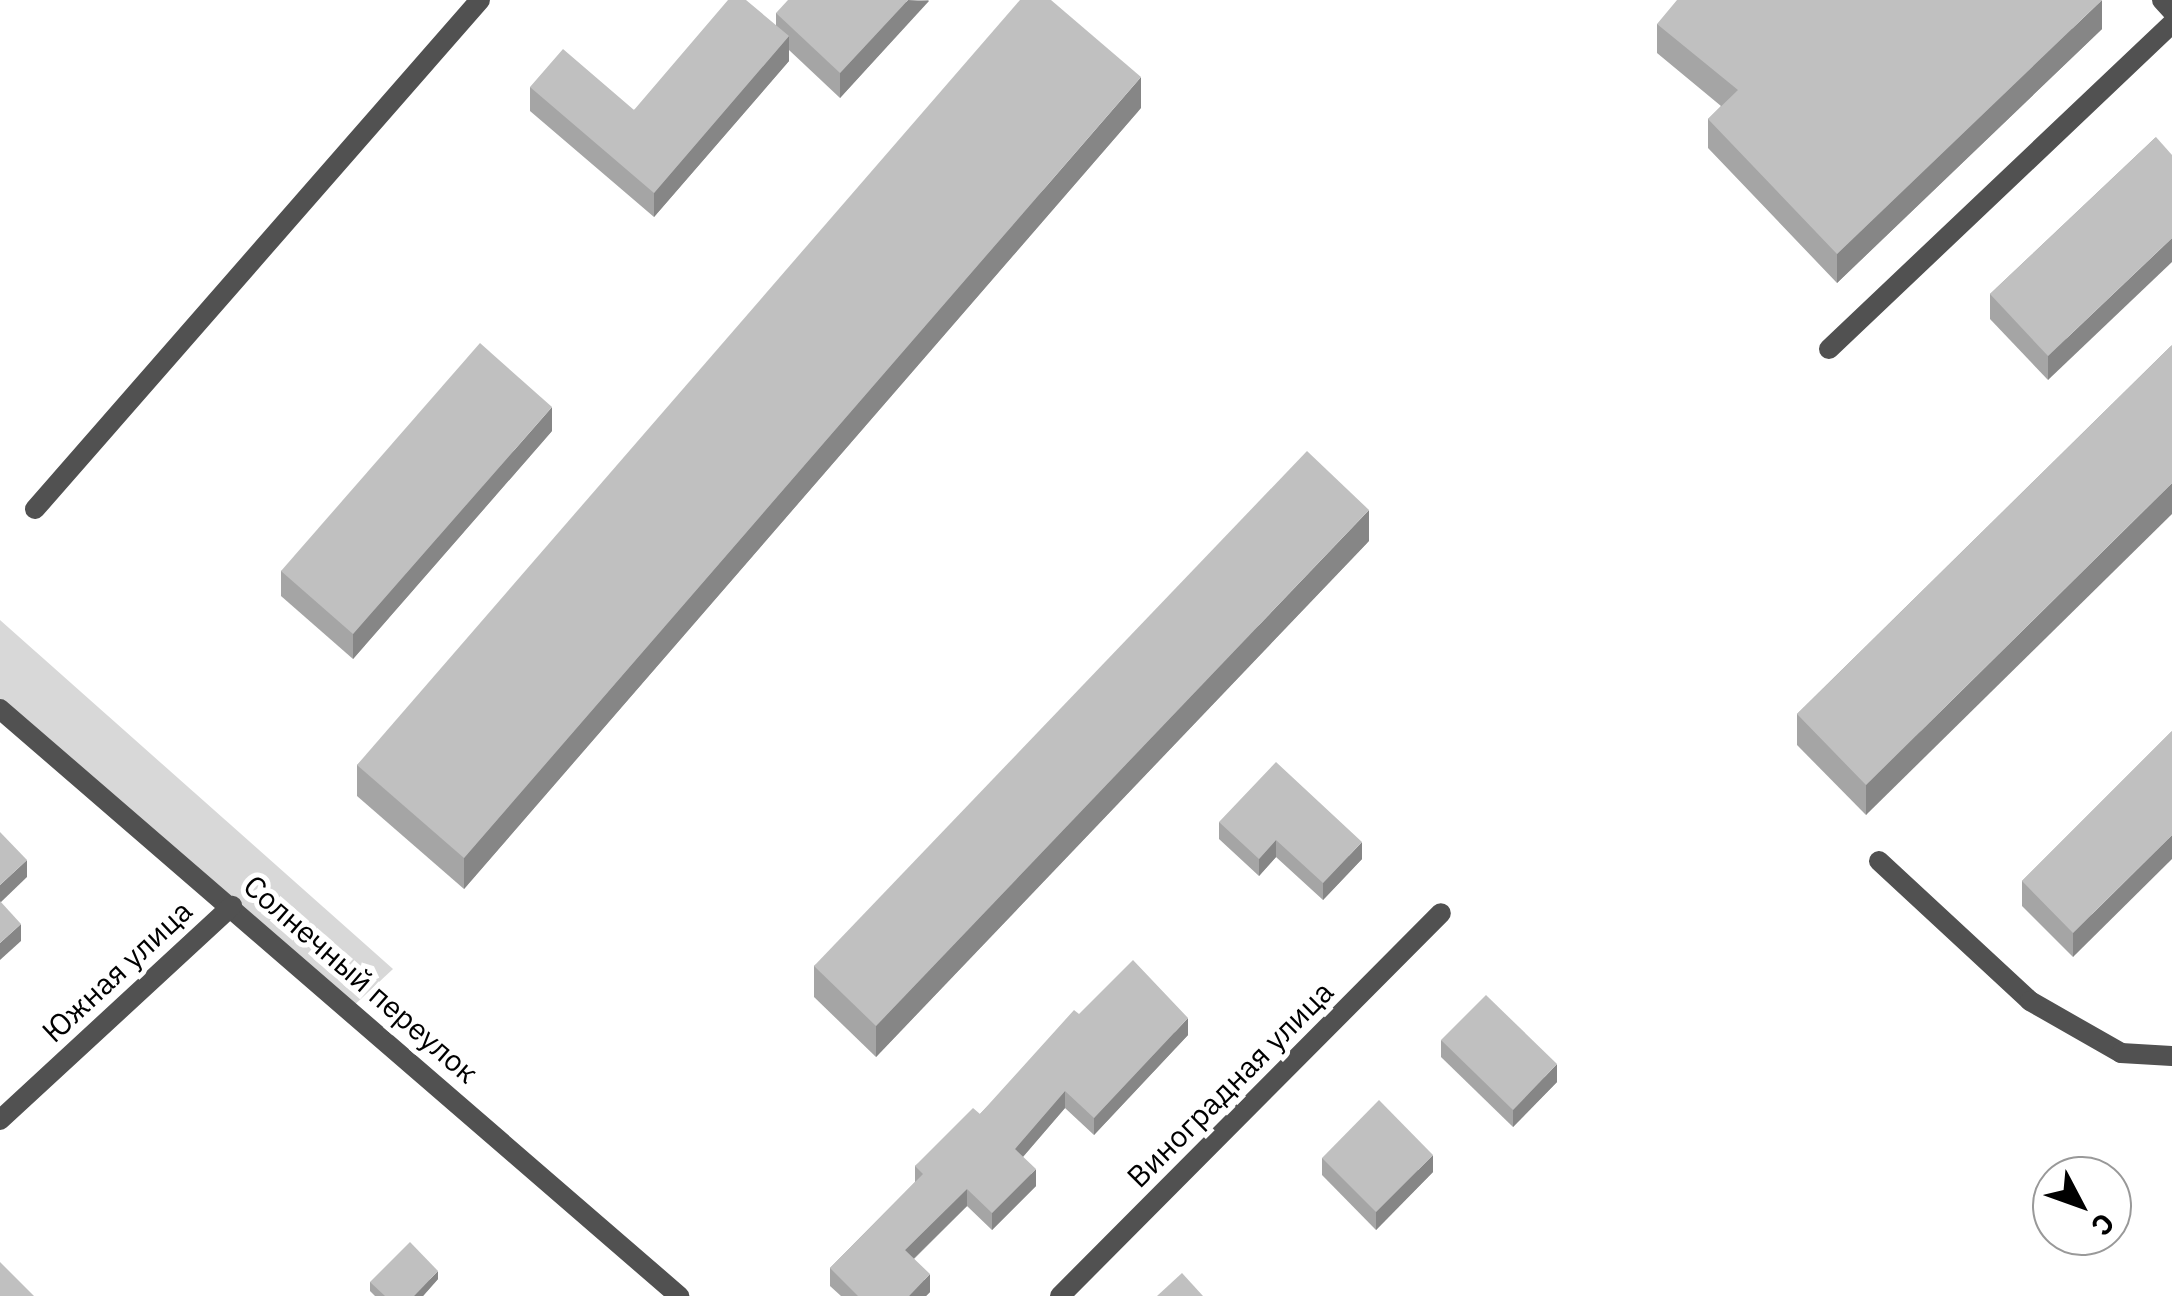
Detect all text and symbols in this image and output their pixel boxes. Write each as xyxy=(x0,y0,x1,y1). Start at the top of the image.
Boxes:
street label: Солнечный переулок xyxy=(236,867,486,1091)
street label: Южная улица xyxy=(35,893,199,1049)
street label: Виноградная улица xyxy=(1119,973,1341,1195)
north arrow xyxy=(2032,1156,2132,1256)
text: С xyxy=(2084,1206,2123,1244)

